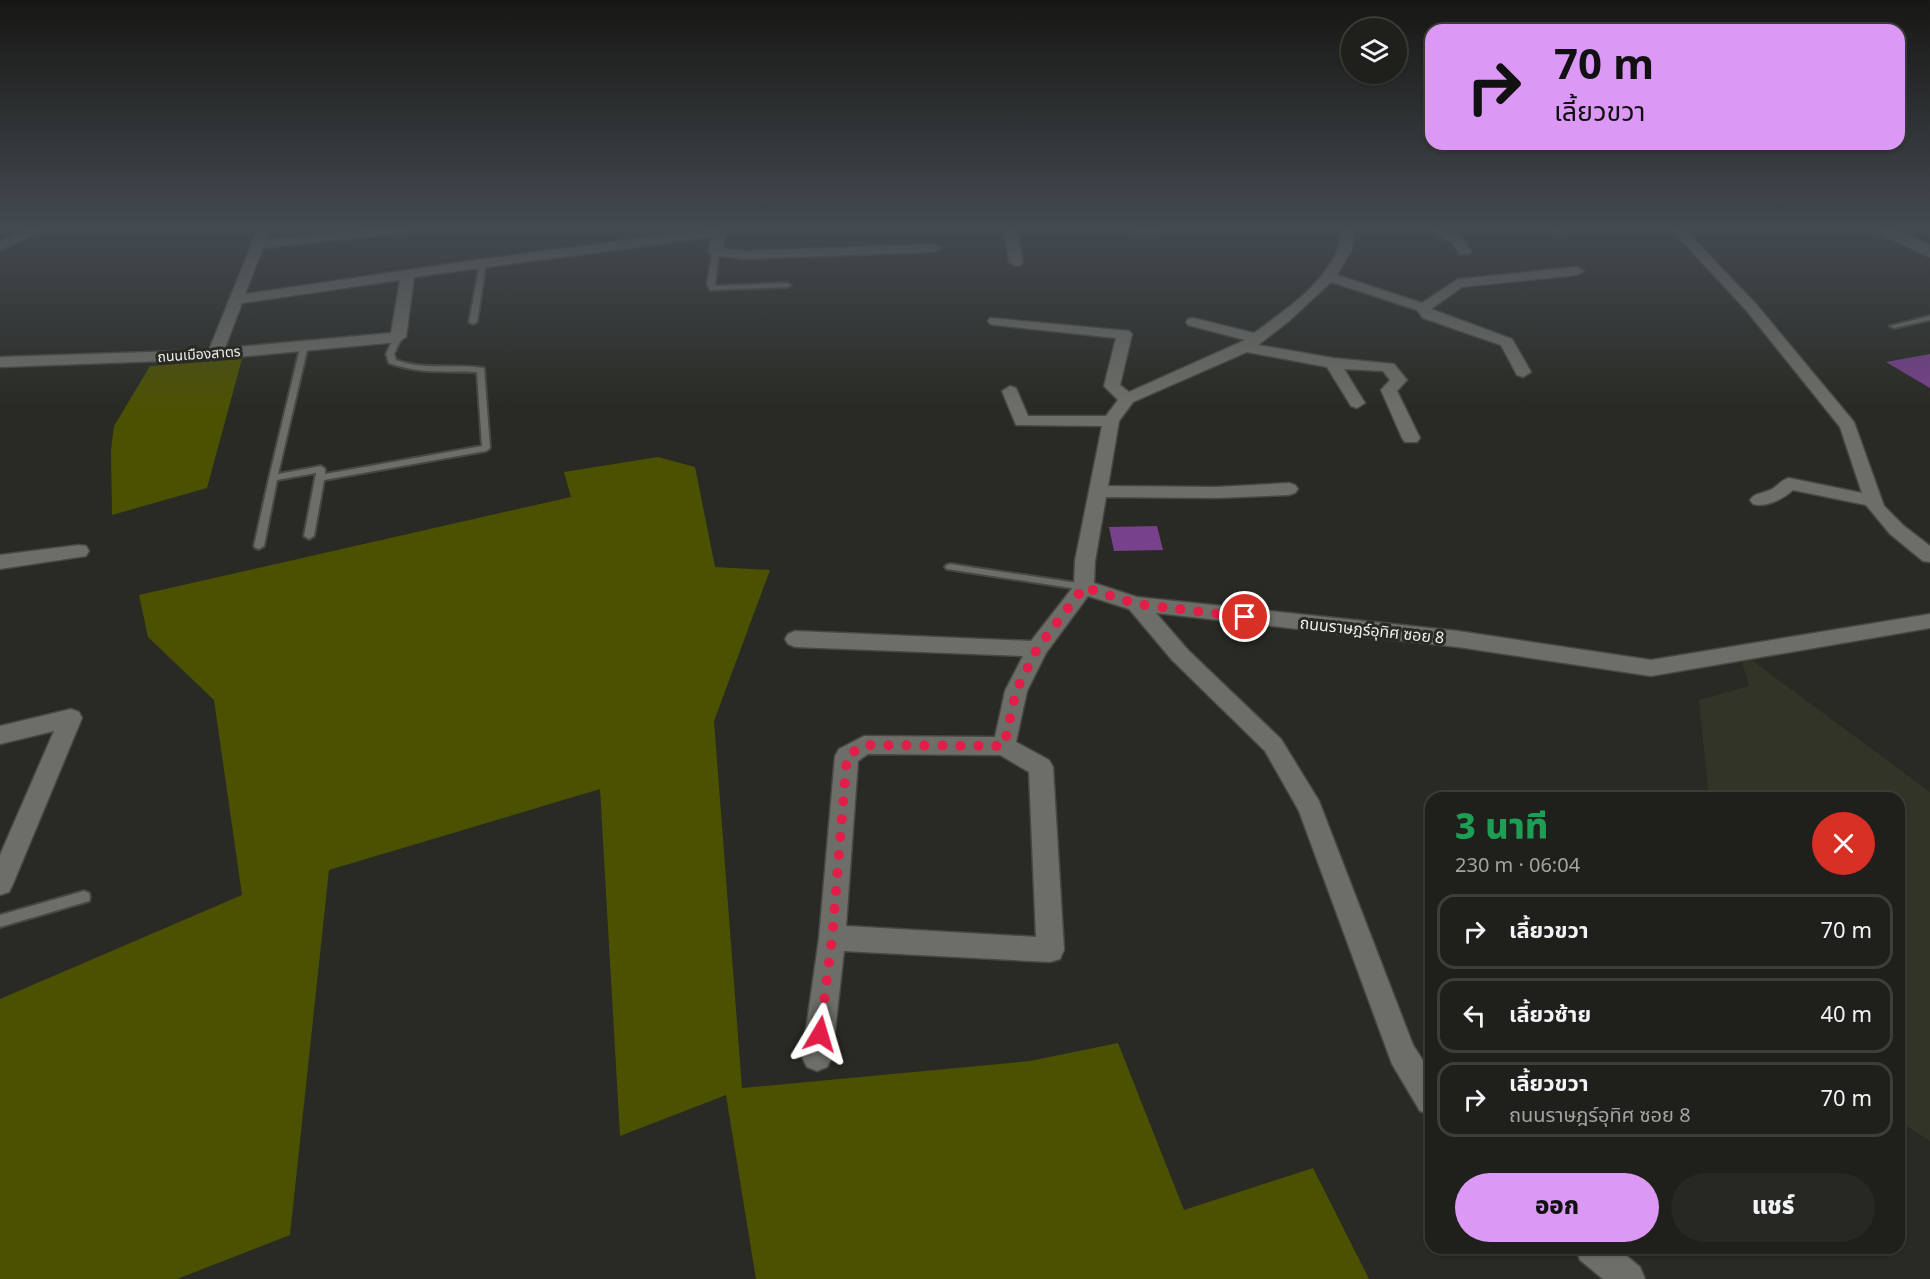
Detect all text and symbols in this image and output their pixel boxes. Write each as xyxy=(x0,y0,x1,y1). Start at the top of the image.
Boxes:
map controls xyxy=(1341,18,1407,84)
button: layers xyxy=(1341,18,1407,84)
text: 70 m xyxy=(1554,34,1654,98)
icon: right xyxy=(1455,48,1533,126)
text: เลี้ยวขวา xyxy=(1554,92,1645,133)
street label: ถนนเมืองสาตร xyxy=(157,341,241,368)
pin xyxy=(1219,591,1270,642)
icon: arrive xyxy=(1228,600,1261,633)
street label: ถนนราษฎร์อุทิศ ซอย 8 xyxy=(1298,611,1445,651)
text: 3 นาที xyxy=(1455,801,1548,855)
button: close xyxy=(1812,812,1875,875)
text: 230 m · 06:04 xyxy=(1455,851,1580,881)
icon: right xyxy=(1458,915,1491,948)
text: เลี้ยวขวา xyxy=(1509,915,1589,948)
text: 70 m xyxy=(1821,915,1872,948)
icon: left xyxy=(1458,999,1491,1032)
text: เลี้ยวซ้าย xyxy=(1509,999,1591,1032)
text: 40 m xyxy=(1821,999,1872,1032)
position arrow xyxy=(788,1002,852,1066)
text: เลี้ยวขวา xyxy=(1509,1068,1589,1101)
icon: right xyxy=(1458,1083,1491,1116)
text: 70 m xyxy=(1821,1083,1872,1116)
text: ถนนราษฎร์อุทิศ ซอย 8 xyxy=(1509,1101,1691,1131)
button: ออก xyxy=(1455,1173,1659,1242)
button: แชร์ xyxy=(1671,1173,1875,1242)

